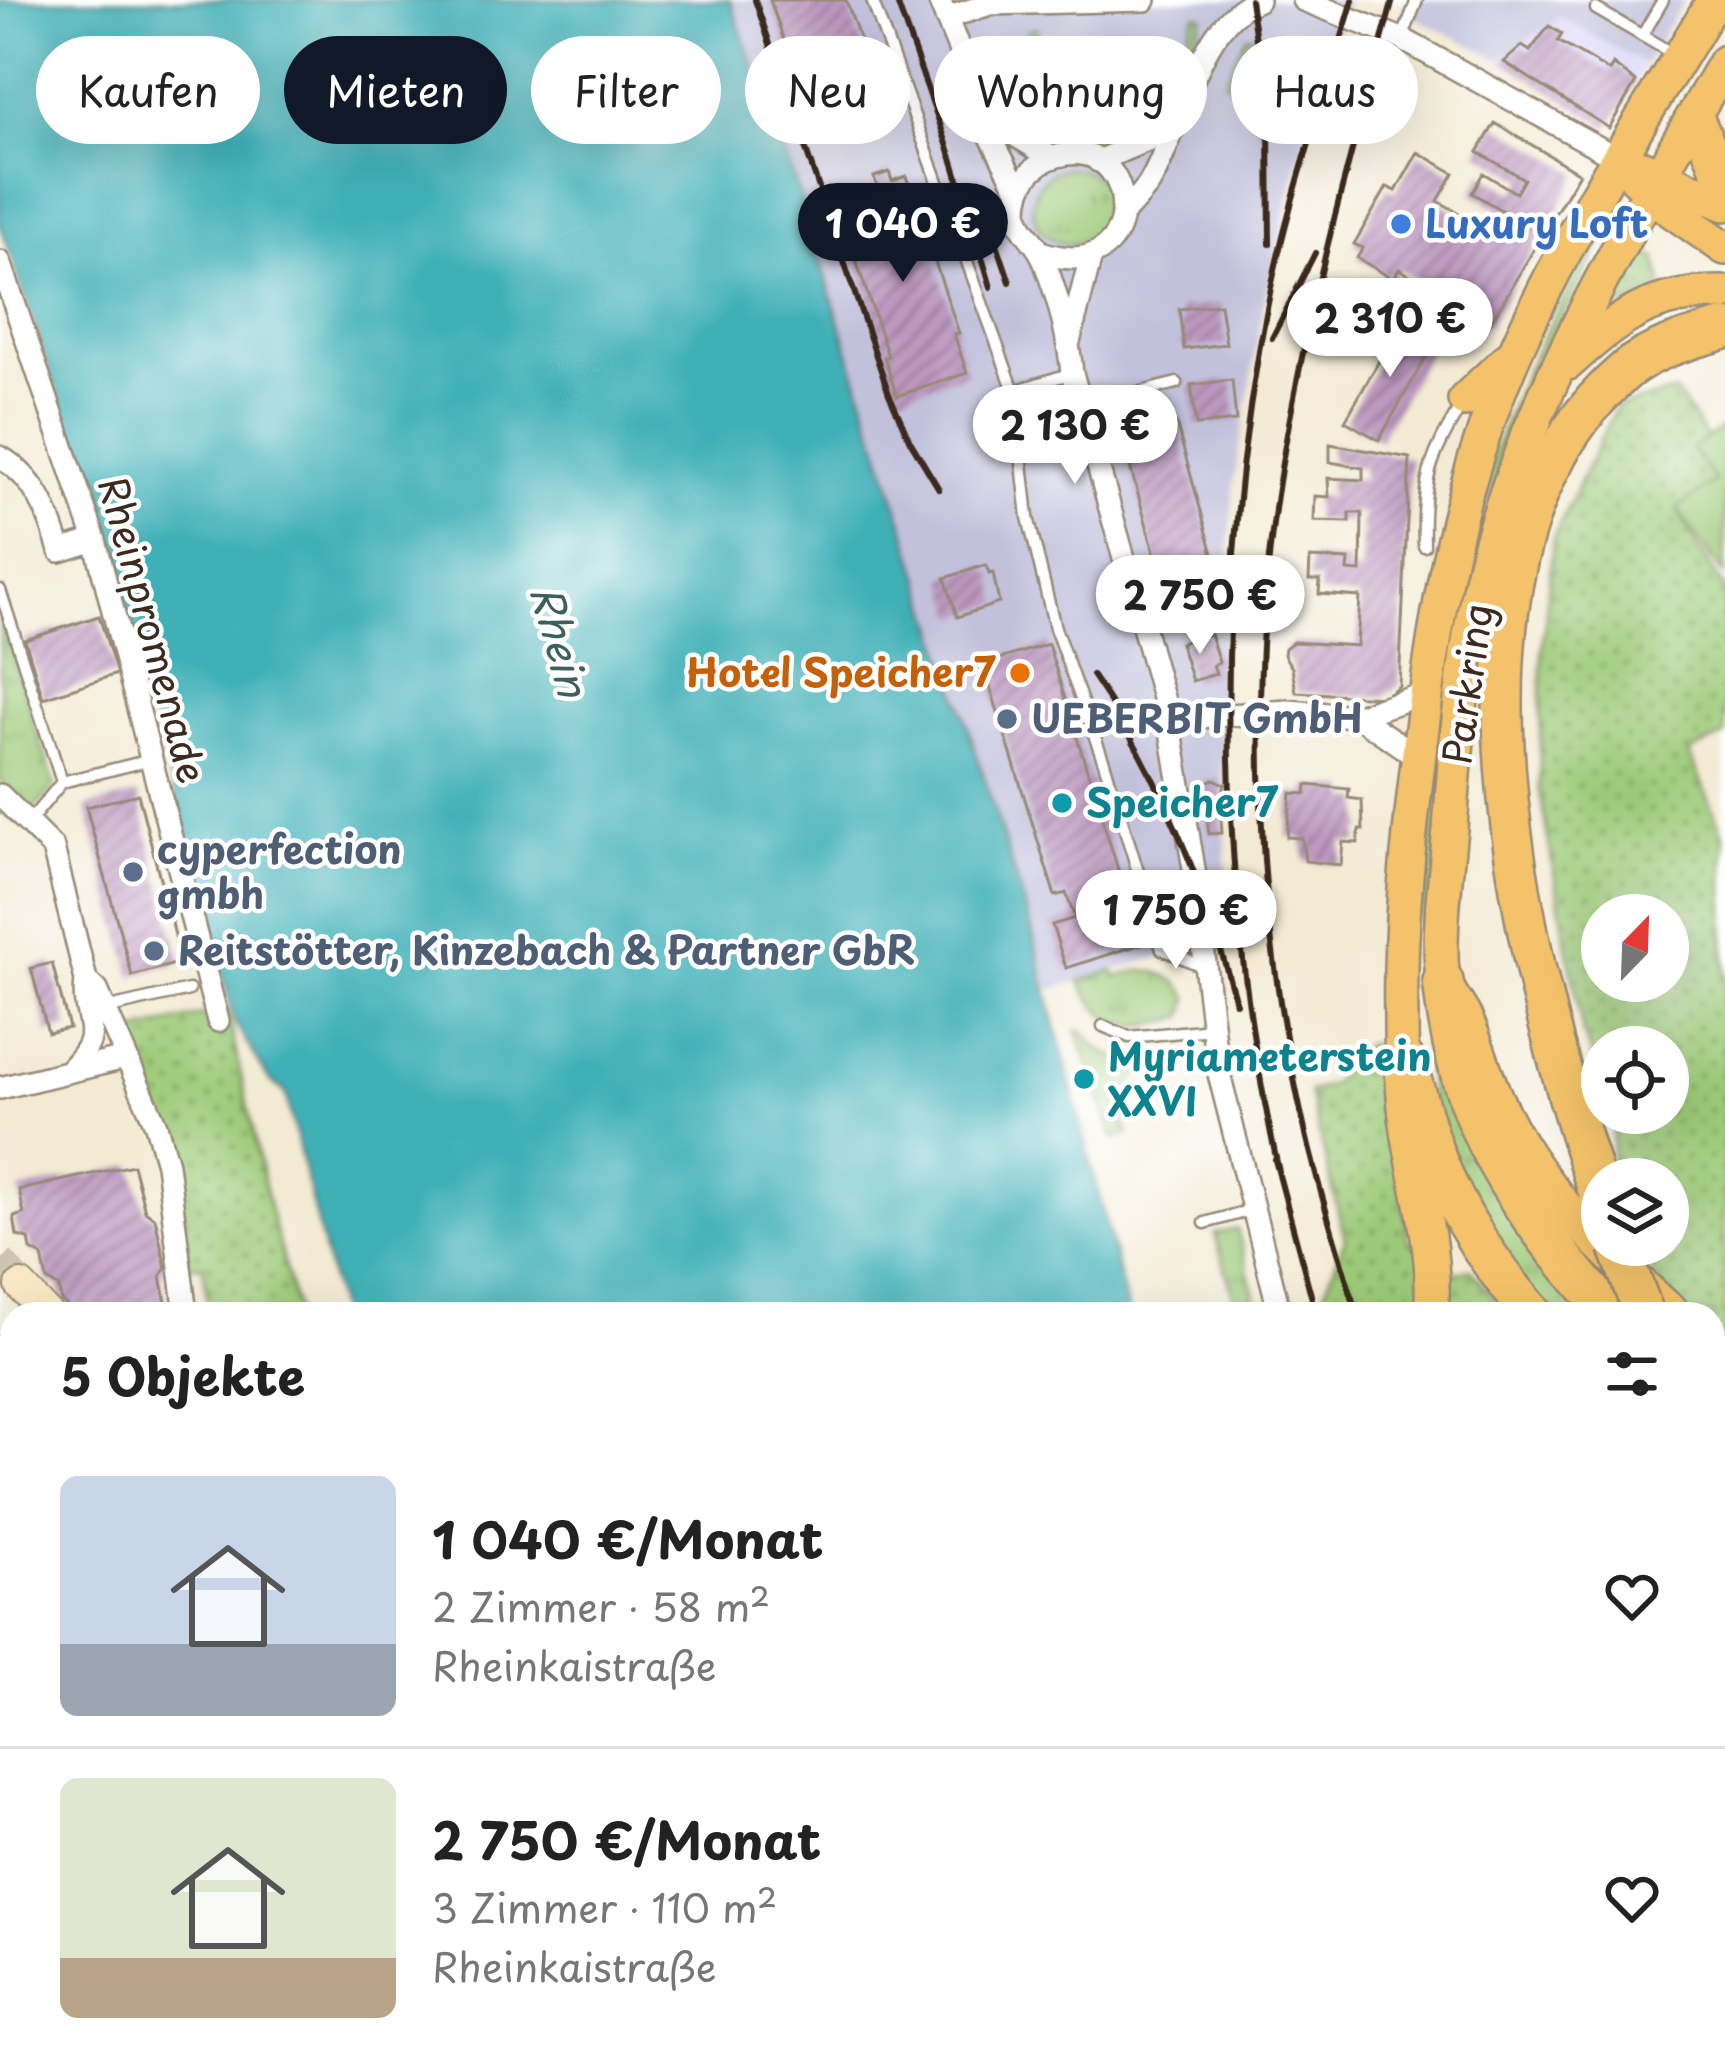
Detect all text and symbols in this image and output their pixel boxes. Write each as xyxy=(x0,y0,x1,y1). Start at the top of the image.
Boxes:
chip: Kaufen xyxy=(36,36,260,144)
chip: Mieten xyxy=(284,36,507,144)
chip: Filter xyxy=(531,36,721,144)
chip: Neu xyxy=(745,36,910,144)
chip: Wohnung xyxy=(934,36,1207,144)
chip: Haus xyxy=(1231,36,1418,144)
pin: 1 040 € xyxy=(792,183,1014,285)
text: 1 040 € xyxy=(825,192,981,251)
place label: Luxury Loft xyxy=(1425,192,1649,251)
marker: Luxury Loft xyxy=(1388,211,1414,237)
pin: 2 310 € xyxy=(1279,278,1501,380)
text: 2 310 € xyxy=(1314,287,1466,346)
pin: 2 130 € xyxy=(964,385,1186,487)
text: 2 130 € xyxy=(1000,394,1150,453)
street label: Rheinpromenade xyxy=(85,470,224,789)
pin: 2 750 € xyxy=(1089,555,1311,657)
text: 2 750 € xyxy=(1123,564,1277,623)
water label: Rhein xyxy=(516,577,607,705)
street label: Parkring xyxy=(1425,600,1506,768)
place label: Hotel Speicher7 xyxy=(686,641,997,700)
marker: Hotel Speicher7 xyxy=(1007,660,1033,686)
place label: UEBERBIT GmbH xyxy=(1031,687,1363,746)
marker: UEBERBIT GmbH xyxy=(994,706,1020,732)
place label: Speicher7 xyxy=(1086,771,1279,830)
marker: Speicher7 xyxy=(1049,790,1075,816)
place label: cyperfection gmbh xyxy=(157,818,402,922)
marker: cyperfection gmbh xyxy=(120,859,146,885)
pin: 1 750 € xyxy=(1065,870,1287,972)
text: 1 750 € xyxy=(1103,879,1249,938)
north arrow xyxy=(1581,894,1689,1002)
map controls xyxy=(1581,894,1689,1266)
place label: Reitstötter, Kinzebach & Partner GbR xyxy=(178,919,915,978)
marker: Reitstötter, Kinzebach & Partner GbR xyxy=(141,938,167,964)
place label: Myriameterstein XXVI xyxy=(1108,1025,1432,1129)
button: locate xyxy=(1581,1026,1689,1134)
marker: Myriameterstein XXVI xyxy=(1071,1066,1097,1092)
button: layers xyxy=(1581,1158,1689,1266)
text: 5 Objekte xyxy=(60,1336,305,1413)
icon: filters xyxy=(1599,1341,1665,1407)
text: 1 040 €/Monat xyxy=(432,1499,824,1576)
icon: home xyxy=(156,1524,300,1668)
icon: heart xyxy=(1599,1563,1665,1629)
text: 2 Zimmer · 58 m² xyxy=(432,1576,770,1635)
text: Rheinkaistraße xyxy=(432,1635,716,1694)
text: 2 750 €/Monat xyxy=(432,1800,821,1877)
icon: home xyxy=(156,1826,300,1970)
icon: heart xyxy=(1599,1865,1665,1931)
text: 3 Zimmer · 110 m² xyxy=(432,1877,777,1936)
text: Rheinkaistraße xyxy=(432,1936,716,1995)

